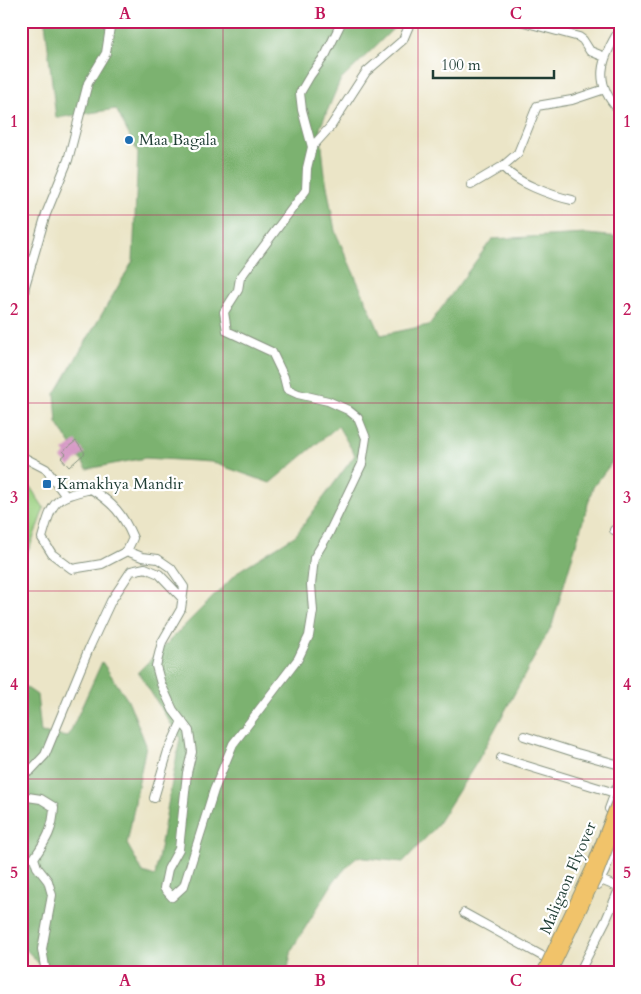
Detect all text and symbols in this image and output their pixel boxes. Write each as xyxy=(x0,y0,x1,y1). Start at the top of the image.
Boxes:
text: A xyxy=(119,3,131,25)
text: B xyxy=(314,3,326,25)
text: C xyxy=(510,3,522,25)
scale bar xyxy=(433,48,555,80)
text: 100 m xyxy=(441,55,481,75)
text: 1 xyxy=(10,111,18,133)
text: 1 xyxy=(623,111,631,133)
place label: Maa Bagala xyxy=(139,129,217,151)
marker: Maa Bagala xyxy=(123,134,135,146)
text: 2 xyxy=(10,299,18,321)
text: 2 xyxy=(623,299,631,321)
place label: Kamakhya Mandir xyxy=(57,473,183,495)
marker: Kamakhya Mandir xyxy=(41,478,53,490)
text: 3 xyxy=(10,487,18,509)
text: 3 xyxy=(623,487,631,509)
text: 4 xyxy=(10,674,18,696)
text: 4 xyxy=(623,674,631,696)
street label: Maligaon Flyover xyxy=(534,818,602,938)
text: 5 xyxy=(10,862,18,884)
text: 5 xyxy=(623,862,631,884)
text: A xyxy=(119,970,131,992)
text: B xyxy=(314,970,326,992)
text: C xyxy=(510,970,522,992)

